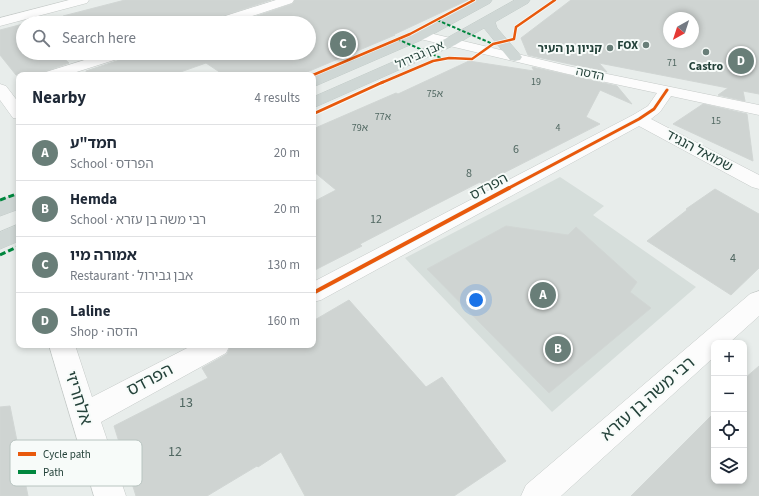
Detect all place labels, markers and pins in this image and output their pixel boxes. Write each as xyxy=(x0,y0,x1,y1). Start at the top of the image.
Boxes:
pin: C xyxy=(330,29,356,59)
place label: FOX xyxy=(617,37,638,54)
place label: קניון גן העיר xyxy=(538,40,602,57)
marker: FOX xyxy=(641,40,651,50)
marker: קניון גן העיר xyxy=(605,43,615,53)
pin: D xyxy=(728,46,754,76)
marker: Castro xyxy=(701,47,711,57)
place label: Castro xyxy=(689,58,723,75)
pin: A xyxy=(530,280,556,310)
pin: B xyxy=(545,334,571,364)

